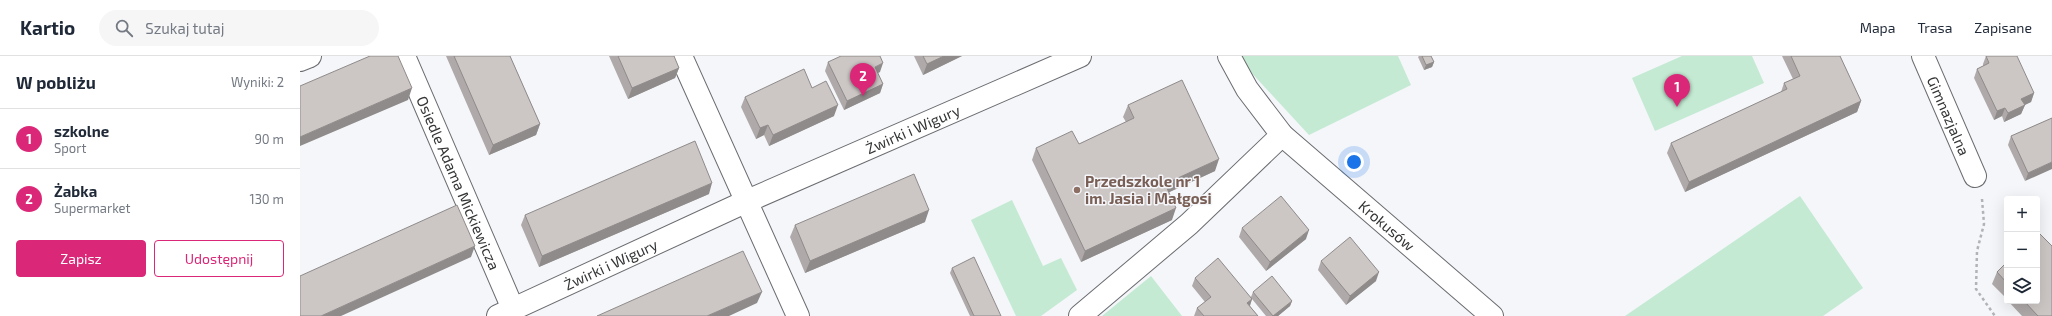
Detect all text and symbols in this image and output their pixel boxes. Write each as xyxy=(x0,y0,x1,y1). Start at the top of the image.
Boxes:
search box xyxy=(99,10,379,46)
text: Kartio xyxy=(20,16,75,39)
icon: search xyxy=(113,17,135,39)
text: Szukaj tutaj xyxy=(145,19,225,37)
text: Mapa xyxy=(1860,19,1895,36)
text: Trasa xyxy=(1917,19,1952,36)
text: Zapisane xyxy=(1974,19,2032,36)
pin: 2 xyxy=(850,63,876,96)
text: W pobliżu xyxy=(16,72,96,92)
street label: Gimnazjalna xyxy=(1924,73,1974,158)
text: Wyniki: 2 xyxy=(231,74,284,90)
pin: 1 xyxy=(1664,74,1690,107)
street label: Osiedle Adama Mickiewicza xyxy=(413,93,504,272)
street label: Żwirki i Wigury xyxy=(863,100,963,157)
text: szkolne xyxy=(54,122,109,140)
text: 1 xyxy=(26,131,32,147)
text: 90 m xyxy=(254,131,284,147)
text: Sport xyxy=(54,140,86,156)
your location xyxy=(1344,152,1364,172)
place label: Przedszkole nr 1 im. Jasia i Małgosi xyxy=(1085,172,1212,207)
text: Żabka xyxy=(54,182,97,200)
marker: Przedszkole nr 1 im. Jasia i Małgosi xyxy=(1072,185,1082,195)
text: 2 xyxy=(25,191,33,207)
text: 130 m xyxy=(249,191,284,207)
map controls xyxy=(2004,196,2040,304)
button: + xyxy=(2004,196,2040,232)
street label: Krokusów xyxy=(1355,197,1419,254)
text: Supermarket xyxy=(54,200,131,216)
button: − xyxy=(2004,232,2040,268)
street label: Żwirki i Wigury xyxy=(561,235,660,293)
button: Zapisz xyxy=(16,240,146,277)
button: Udostępnij xyxy=(154,240,284,277)
button: layers xyxy=(2004,268,2040,304)

